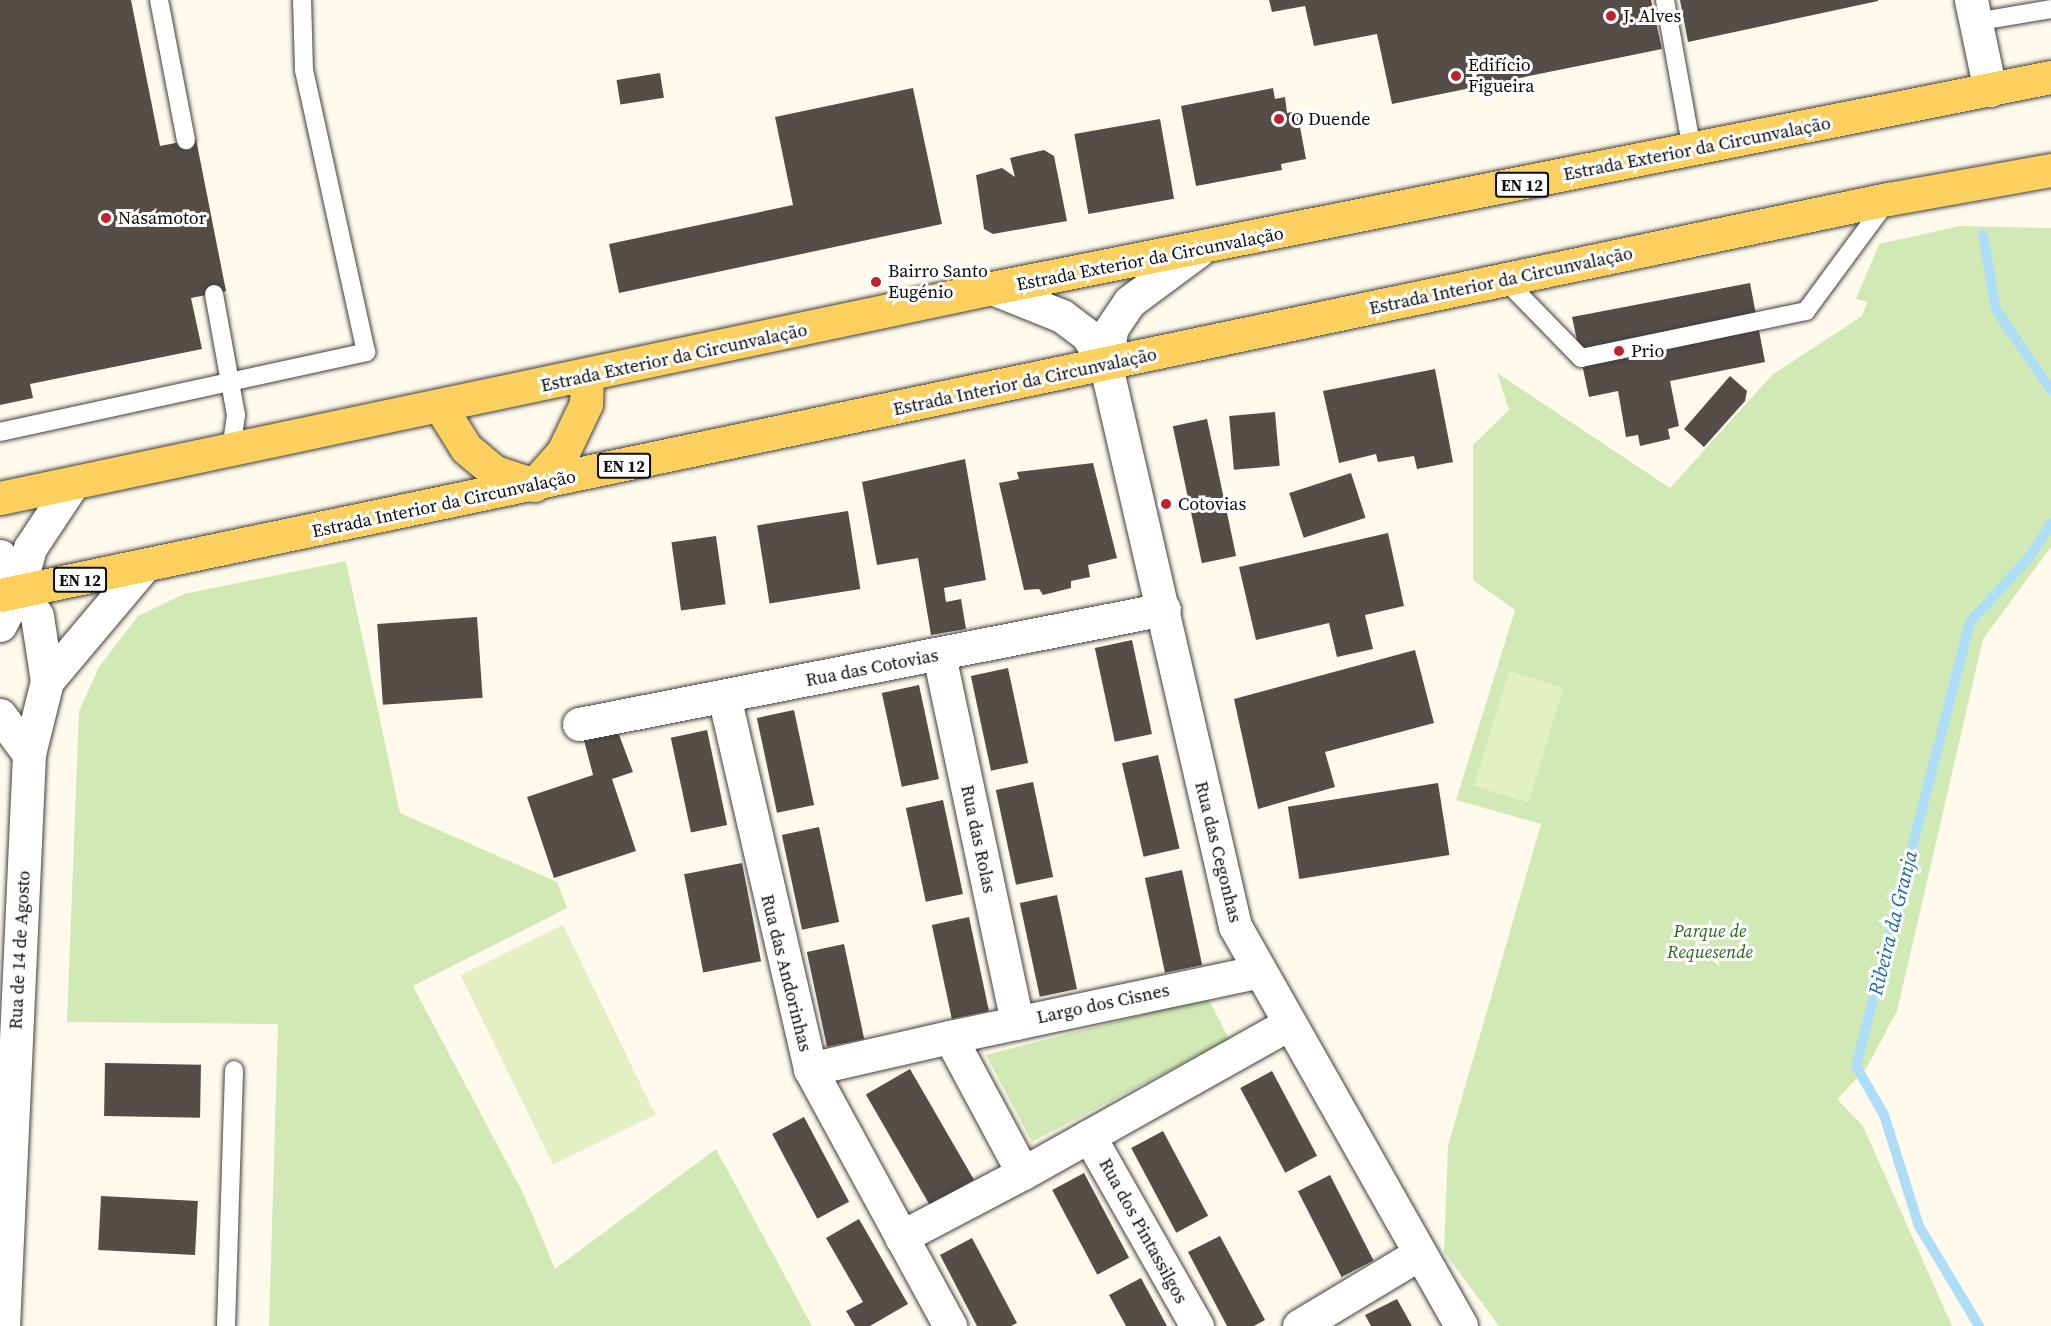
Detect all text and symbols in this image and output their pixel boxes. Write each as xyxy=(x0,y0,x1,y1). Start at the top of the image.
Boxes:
place label: J. Alves xyxy=(1623,5,1681,27)
marker: J. Alves xyxy=(1604,9,1618,23)
place label: Edifício Figueira xyxy=(1468,55,1534,98)
marker: Edifício Figueira xyxy=(1449,69,1463,83)
place label: O Duende xyxy=(1291,108,1370,130)
marker: O Duende xyxy=(1272,112,1286,126)
street label: Estrada Exterior da Circunvalação xyxy=(1562,112,1832,186)
road number: EN 12 xyxy=(1495,172,1549,198)
place label: Nasamotor xyxy=(118,207,206,229)
marker: Nasamotor xyxy=(99,211,113,225)
street label: Estrada Exterior da Circunvalação xyxy=(1015,222,1285,296)
street label: Estrada Interior da Circunvalação xyxy=(1367,242,1635,320)
place label: Bairro Santo Eugénio xyxy=(888,261,988,304)
marker: Bairro Santo Eugénio xyxy=(869,275,883,289)
street label: Estrada Exterior da Circunvalação xyxy=(539,319,809,397)
place label: Prio xyxy=(1631,340,1664,362)
street label: Estrada Interior da Circunvalação xyxy=(891,343,1159,421)
marker: Prio xyxy=(1612,344,1626,358)
road number: EN 12 xyxy=(597,453,651,479)
street label: Estrada Interior da Circunvalação xyxy=(310,465,578,543)
place label: Cotovias xyxy=(1178,493,1246,515)
marker: Cotovias xyxy=(1159,497,1173,511)
road number: EN 12 xyxy=(53,567,107,593)
street label: Rua das Cotovias xyxy=(804,645,940,691)
street label: Rua das Cegonhas xyxy=(1190,779,1246,925)
street label: Rua das Rolas xyxy=(956,783,1000,895)
water label: Ribeira da Granja xyxy=(1863,848,1923,998)
street label: Rua de 14 de Agosto xyxy=(5,870,35,1030)
street label: Rua das Andorinhas xyxy=(756,892,816,1054)
park label: Parque de Requesende xyxy=(1667,921,1753,964)
street label: Largo dos Cisnes xyxy=(1035,979,1171,1029)
street label: Rua dos Pintassilgos xyxy=(1094,1155,1192,1307)

